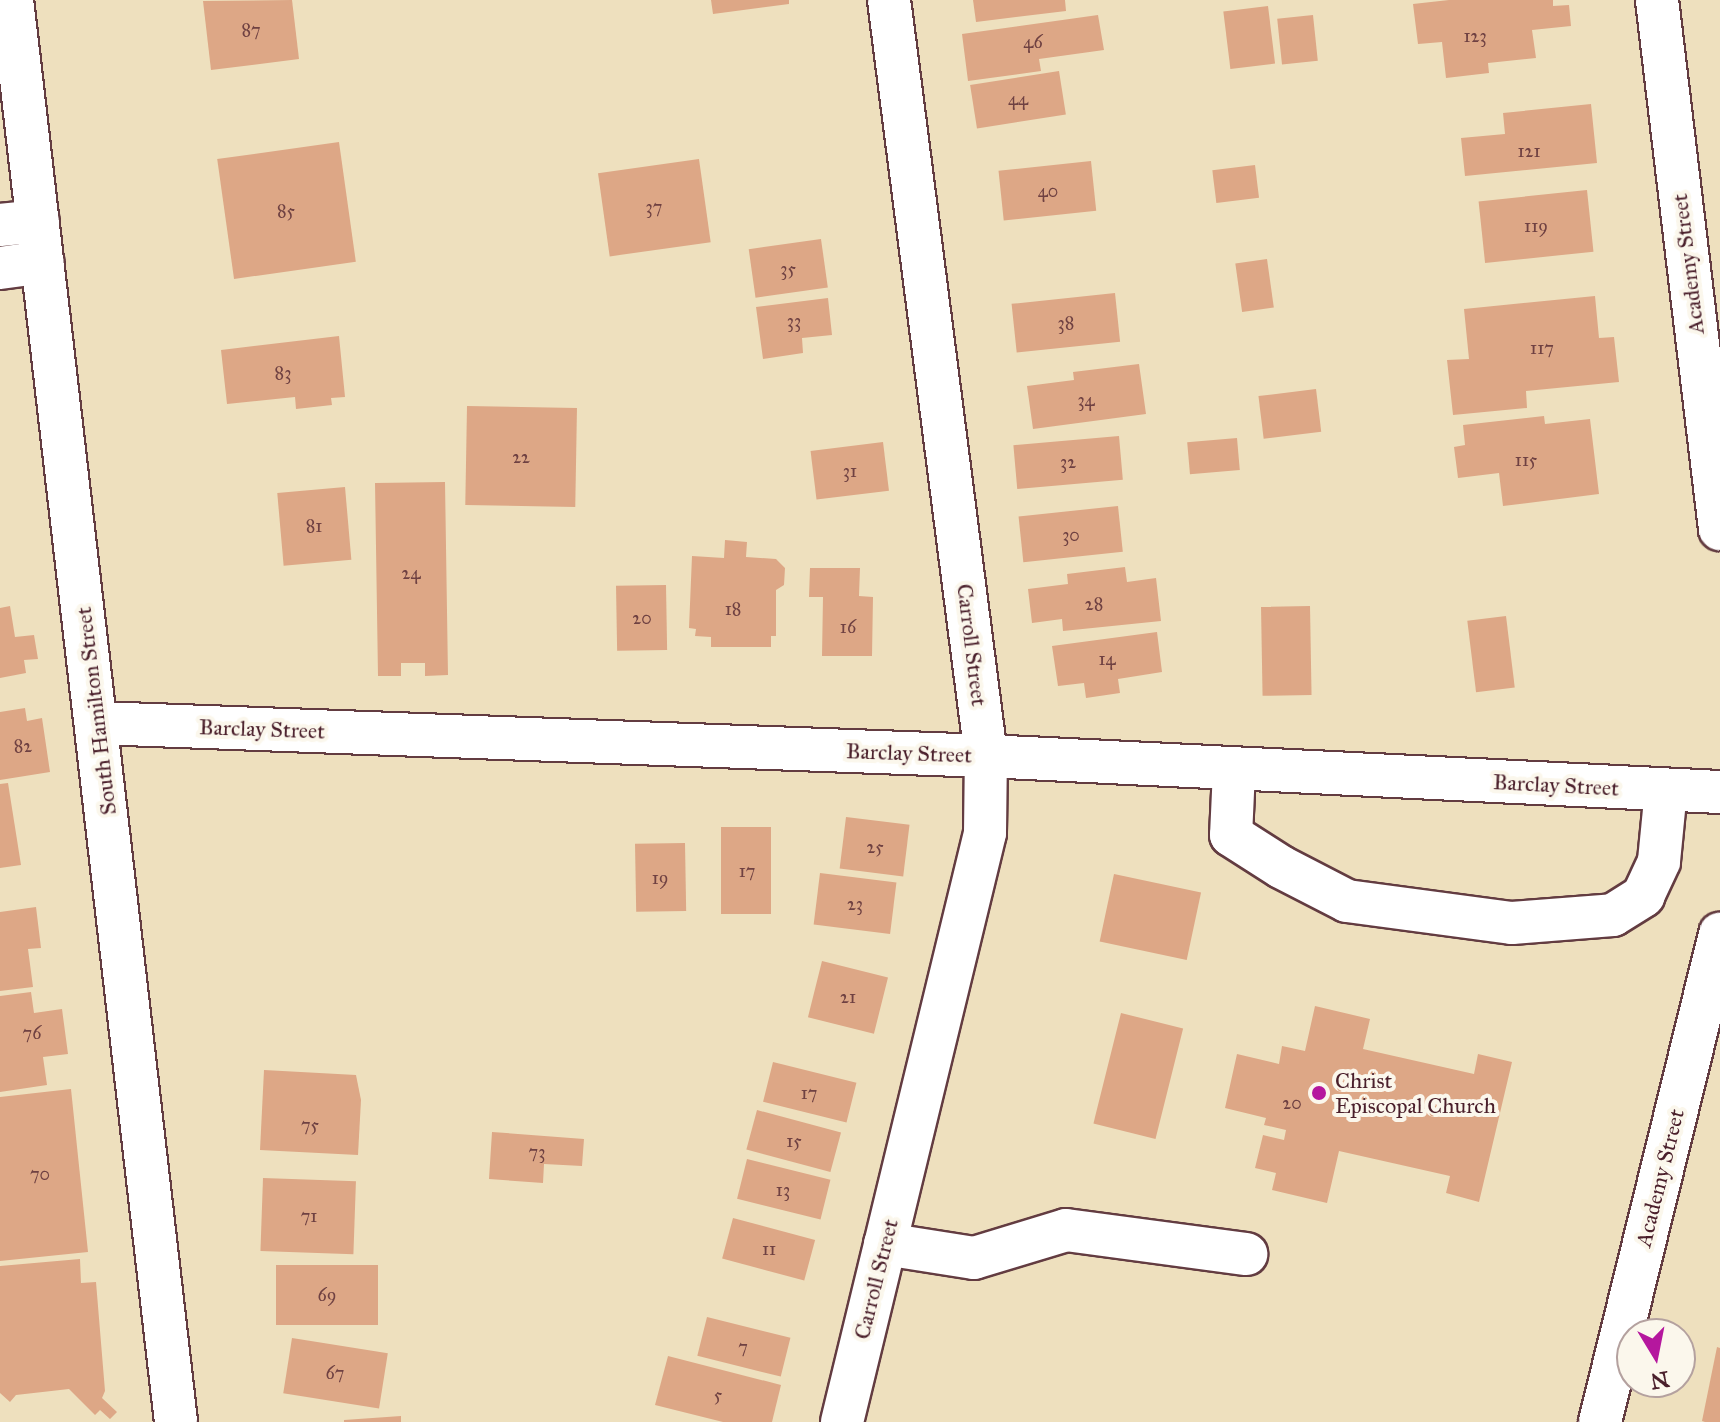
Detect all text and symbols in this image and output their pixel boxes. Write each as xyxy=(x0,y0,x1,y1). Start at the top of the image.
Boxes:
house number: 87 xyxy=(241,19,261,41)
house number: 123 xyxy=(1463,25,1487,47)
house number: 46 xyxy=(1023,31,1043,53)
house number: 44 xyxy=(1008,88,1028,110)
house number: 121 xyxy=(1517,140,1541,162)
house number: 40 xyxy=(1038,180,1058,202)
street label: Academy Street xyxy=(1666,192,1710,336)
house number: 37 xyxy=(646,196,662,218)
house number: 85 xyxy=(277,200,295,222)
house number: 119 xyxy=(1524,215,1548,237)
house number: 35 xyxy=(780,258,796,280)
house number: 33 xyxy=(787,310,801,332)
house number: 38 xyxy=(1058,312,1074,334)
house number: 117 xyxy=(1530,337,1554,359)
house number: 83 xyxy=(275,362,291,384)
house number: 34 xyxy=(1077,389,1095,411)
house number: 22 xyxy=(512,446,530,468)
house number: 115 xyxy=(1515,449,1537,471)
house number: 32 xyxy=(1060,451,1076,473)
house number: 31 xyxy=(843,460,857,482)
house number: 81 xyxy=(306,515,322,537)
house number: 30 xyxy=(1062,524,1080,546)
house number: 24 xyxy=(402,562,420,584)
street label: Carroll Street xyxy=(951,582,993,708)
house number: 28 xyxy=(1085,593,1103,615)
house number: 18 xyxy=(725,598,741,620)
street label: South Hamilton Street xyxy=(70,605,122,817)
house number: 20 xyxy=(632,607,652,629)
house number: 16 xyxy=(840,616,856,638)
house number: 14 xyxy=(1098,648,1116,670)
street label: Barclay Street xyxy=(199,714,325,744)
house number: 82 xyxy=(14,735,32,757)
street label: Barclay Street xyxy=(846,738,972,768)
street label: Barclay Street xyxy=(1492,769,1620,801)
house number: 25 xyxy=(866,836,884,858)
house number: 17 xyxy=(739,860,755,882)
house number: 19 xyxy=(652,867,668,889)
house number: 23 xyxy=(847,893,863,915)
house number: 21 xyxy=(840,986,856,1008)
house number: 76 xyxy=(23,1022,41,1044)
place label: Christ Episcopal Church xyxy=(1335,1067,1496,1118)
house number: 17 xyxy=(801,1082,817,1104)
marker: Christ Episcopal Church xyxy=(1310,1084,1328,1102)
house number: 20 xyxy=(1282,1092,1302,1114)
street label: Academy Street xyxy=(1630,1106,1690,1250)
house number: 75 xyxy=(301,1114,319,1136)
house number: 15 xyxy=(786,1130,802,1152)
house number: 73 xyxy=(529,1141,545,1163)
house number: 70 xyxy=(30,1163,50,1185)
house number: 13 xyxy=(776,1179,790,1201)
house number: 71 xyxy=(301,1205,317,1227)
street label: Carroll Street xyxy=(848,1216,904,1342)
house number: 11 xyxy=(762,1238,776,1260)
house number: 69 xyxy=(318,1284,336,1306)
north arrow xyxy=(1616,1318,1696,1398)
house number: 7 xyxy=(738,1336,748,1358)
house number: 67 xyxy=(326,1362,344,1384)
text: N xyxy=(1648,1365,1671,1395)
house number: 5 xyxy=(714,1384,722,1406)

